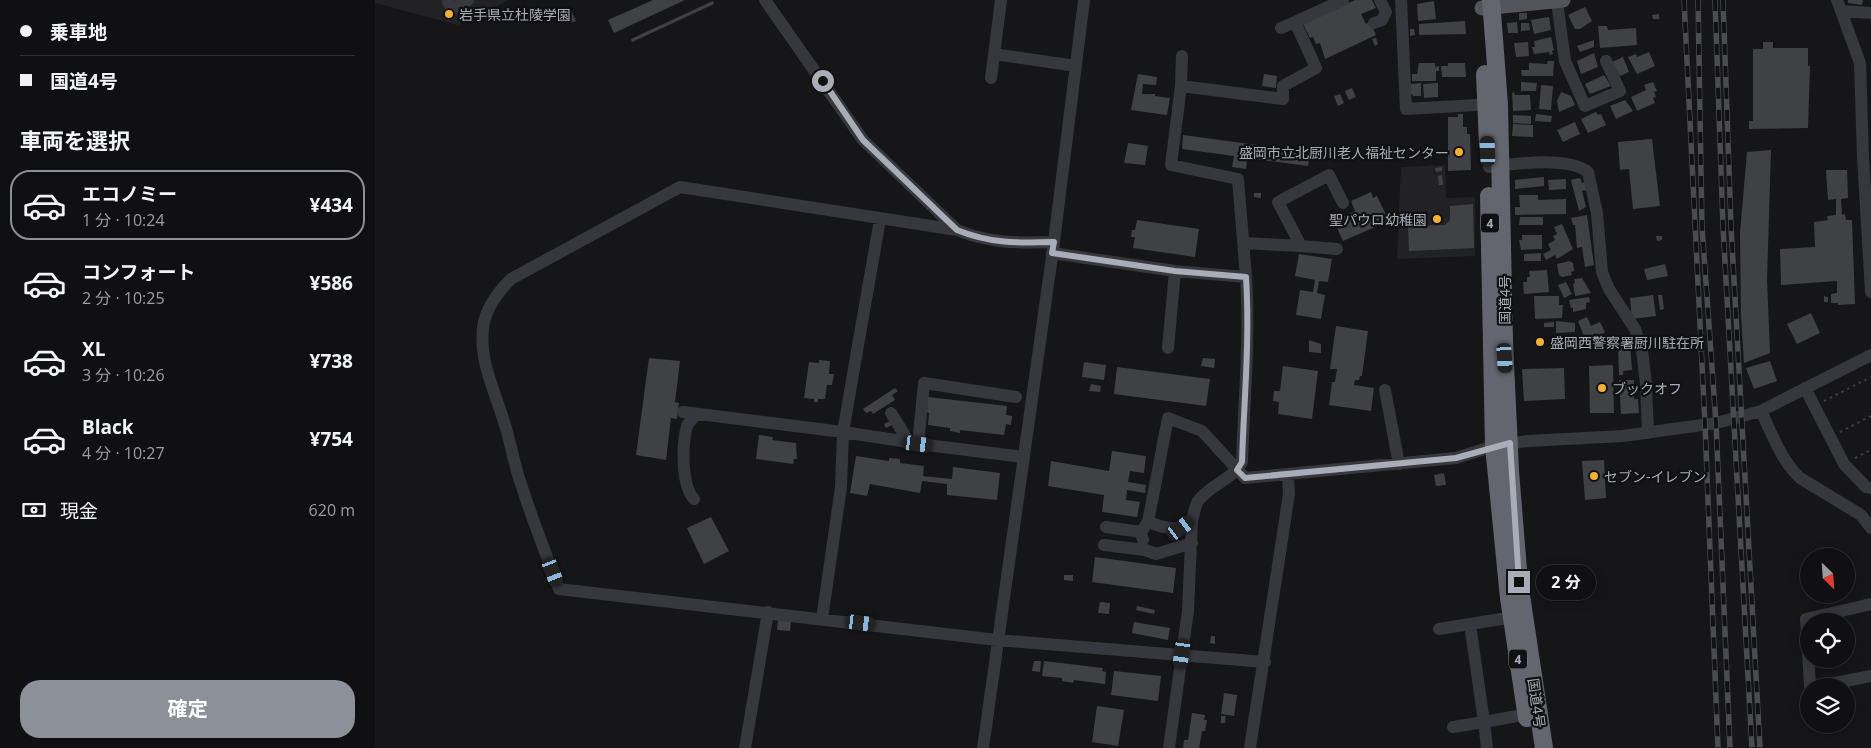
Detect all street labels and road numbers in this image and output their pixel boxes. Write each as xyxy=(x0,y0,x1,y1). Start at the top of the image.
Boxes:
road number: 4 xyxy=(1481,214,1499,232)
street label: 国道4号 xyxy=(1495,275,1514,325)
road number: 4 xyxy=(1509,650,1527,669)
street label: 国道4号 xyxy=(1524,677,1550,729)

